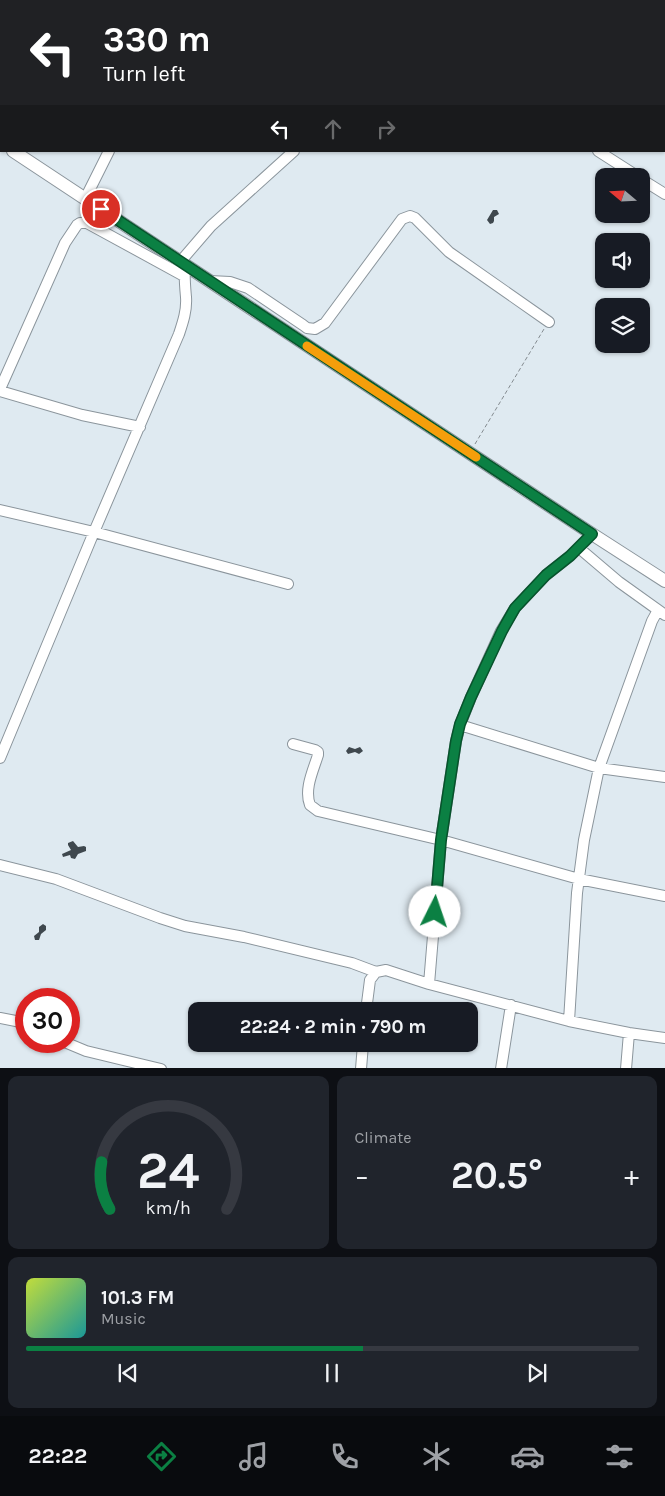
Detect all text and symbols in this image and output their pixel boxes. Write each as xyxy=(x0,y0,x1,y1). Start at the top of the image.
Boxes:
text: 330 m xyxy=(103,19,211,60)
icon: left xyxy=(20,20,85,85)
text: Turn left xyxy=(103,61,186,87)
icon: left xyxy=(266,115,294,143)
icon: ahead xyxy=(319,115,347,143)
icon: right xyxy=(372,115,400,143)
north arrow xyxy=(595,168,650,222)
map controls xyxy=(595,168,650,353)
pin xyxy=(80,188,122,230)
icon: arrive xyxy=(87,195,115,223)
button: sound xyxy=(595,233,650,288)
button: layers xyxy=(595,298,650,353)
position arrow xyxy=(408,885,460,937)
speed limit sign: 30 xyxy=(15,988,80,1053)
text: 22:24 · 2 min · 790 m xyxy=(240,1016,426,1038)
text: Climate xyxy=(355,1128,412,1147)
text: 24 xyxy=(137,1140,200,1201)
text: 20.5° xyxy=(451,1153,543,1198)
text: − xyxy=(355,1159,369,1192)
text: + xyxy=(624,1159,639,1192)
text: km/h xyxy=(146,1198,191,1219)
text: 101.3 FM xyxy=(101,1287,174,1309)
text: Music xyxy=(101,1309,146,1328)
icon: previous xyxy=(114,1359,142,1387)
icon: pause xyxy=(318,1359,346,1387)
icon: next xyxy=(523,1359,551,1387)
icon: directions xyxy=(144,1439,179,1474)
icon: music xyxy=(236,1439,271,1474)
icon: phone xyxy=(327,1439,362,1474)
icon: climate xyxy=(419,1439,454,1474)
icon: car xyxy=(510,1439,545,1474)
icon: filters xyxy=(602,1439,637,1474)
text: 22:22 xyxy=(28,1443,87,1469)

